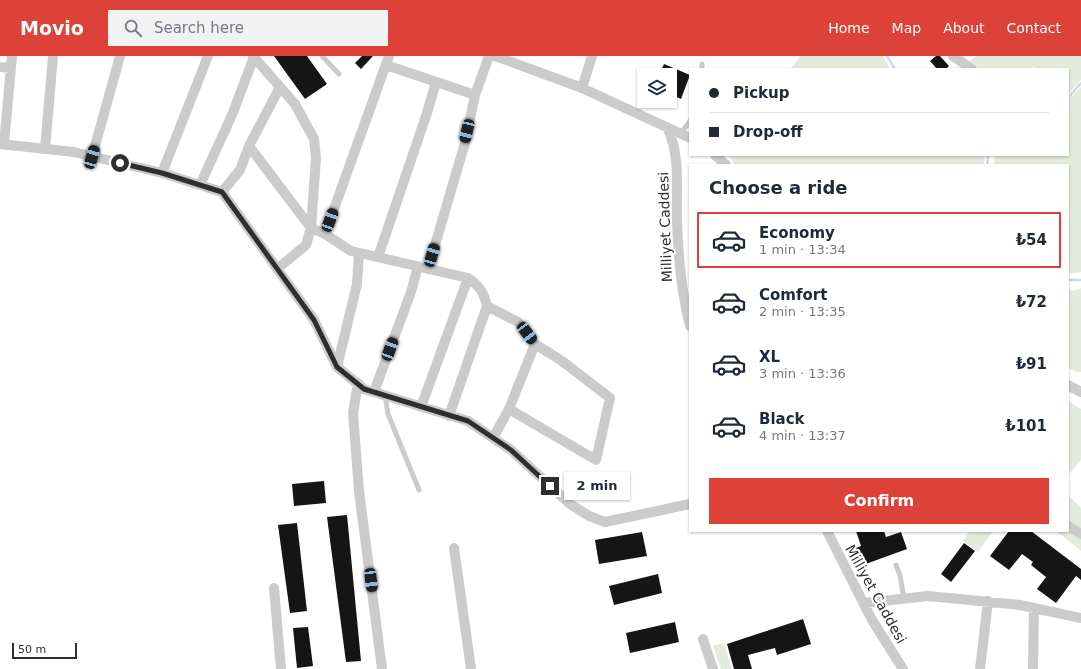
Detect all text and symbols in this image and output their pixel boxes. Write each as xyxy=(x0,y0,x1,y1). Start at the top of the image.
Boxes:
search box xyxy=(108,10,388,46)
text: Movio xyxy=(20,17,84,39)
icon: search xyxy=(122,17,144,39)
text: Search here xyxy=(154,19,244,37)
text: Home xyxy=(828,20,870,36)
text: Map xyxy=(892,20,921,36)
text: About xyxy=(943,20,985,36)
text: Contact xyxy=(1007,20,1061,36)
map controls xyxy=(637,68,677,108)
button: layers xyxy=(637,68,677,108)
text: Pickup xyxy=(733,84,789,102)
car xyxy=(458,118,476,144)
text: Drop-off xyxy=(733,123,803,141)
car xyxy=(83,144,101,170)
route start xyxy=(111,154,129,172)
street label: Milliyet Caddesi xyxy=(655,172,675,282)
text: Choose a ride xyxy=(709,177,848,198)
car xyxy=(320,207,340,233)
icon: car xyxy=(711,222,747,258)
text: Economy xyxy=(759,224,835,242)
text: ₺54 xyxy=(1016,231,1047,249)
car xyxy=(423,242,441,268)
text: 1 min · 13:34 xyxy=(759,242,846,257)
icon: car xyxy=(711,284,747,320)
text: Comfort xyxy=(759,286,827,304)
text: ₺72 xyxy=(1016,293,1047,311)
text: 2 min · 13:35 xyxy=(759,304,846,319)
car xyxy=(515,320,539,346)
car xyxy=(380,336,400,362)
icon: car xyxy=(711,346,747,382)
text: XL xyxy=(759,348,780,366)
text: ₺91 xyxy=(1016,355,1047,373)
text: 3 min · 13:36 xyxy=(759,366,846,381)
icon: car xyxy=(711,408,747,444)
text: Black xyxy=(759,410,805,428)
text: ₺101 xyxy=(1005,417,1047,435)
text: 4 min · 13:37 xyxy=(759,428,846,443)
callout: 2 min xyxy=(564,472,630,500)
route end xyxy=(541,477,559,495)
text: 2 min xyxy=(577,478,617,493)
button: Confirm xyxy=(709,478,1049,524)
street label: Milliyet Caddesi xyxy=(842,542,910,646)
car xyxy=(364,567,378,593)
scale bar xyxy=(12,641,77,660)
text: 50 m xyxy=(18,643,46,656)

